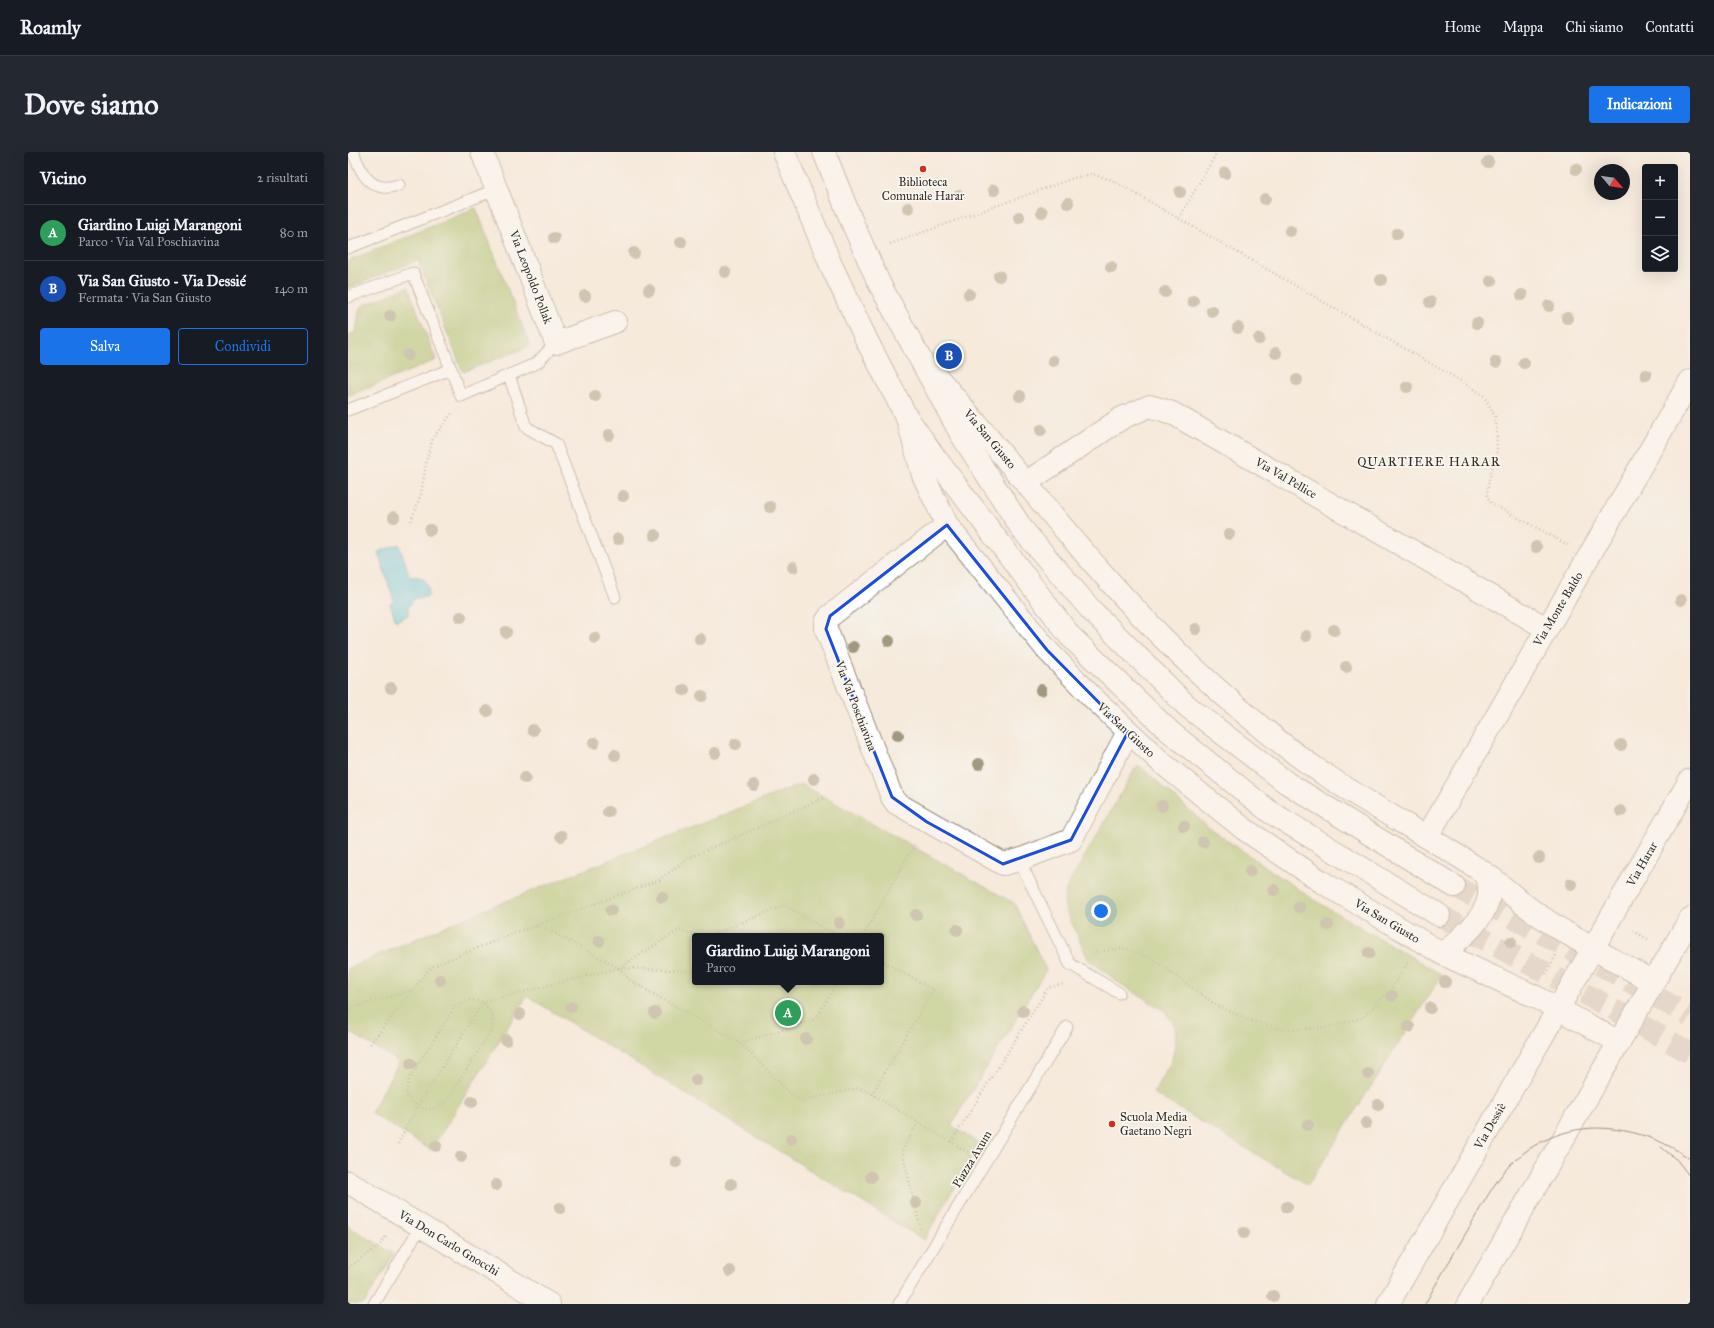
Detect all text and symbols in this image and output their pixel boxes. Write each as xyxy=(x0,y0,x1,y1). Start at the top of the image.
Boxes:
text: Roamly xyxy=(20,16,81,39)
text: Home xyxy=(1444,19,1481,36)
text: Mappa xyxy=(1503,19,1543,36)
text: Chi siamo xyxy=(1565,19,1623,36)
text: Contatti xyxy=(1645,19,1694,36)
button: Indicazioni xyxy=(1589,86,1690,123)
text: Dove siamo xyxy=(24,87,158,122)
marker: Biblioteca Comunale Harar xyxy=(918,164,928,174)
north arrow xyxy=(1594,164,1630,200)
map controls xyxy=(1642,164,1678,272)
button: + xyxy=(1642,164,1678,200)
text: Vicino xyxy=(40,168,86,189)
text: 2 risultati xyxy=(257,170,308,186)
place label: Biblioteca Comunale Harar xyxy=(882,175,965,203)
button: − xyxy=(1642,200,1678,236)
text: Giardino Luigi Marangoni xyxy=(78,216,242,234)
text: A xyxy=(49,225,57,241)
text: 80 m xyxy=(280,225,308,241)
street label: Via Leopoldo Pollak xyxy=(506,227,555,326)
text: Parco · Via Val Poschiavina xyxy=(78,234,219,250)
button: layers xyxy=(1642,236,1678,272)
text: Via San Giusto - Via Dessié xyxy=(78,272,246,290)
text: B xyxy=(49,281,57,297)
text: 140 m xyxy=(274,281,308,297)
text: Fermata · Via San Giusto xyxy=(78,290,211,306)
button: Salva xyxy=(40,328,170,365)
button: Condividi xyxy=(178,328,308,365)
pin: B xyxy=(936,341,962,371)
street label: Via San Giusto xyxy=(960,406,1019,472)
street label: Via Val Pellice xyxy=(1252,454,1319,501)
district label: QUARTIERE HARAR xyxy=(1357,454,1501,470)
street label: Via Monte Baldo xyxy=(1530,569,1586,650)
street label: Via Val Poschiavina xyxy=(832,658,880,754)
street label: Via San Giusto xyxy=(1094,699,1158,760)
street label: Via Harar xyxy=(1623,839,1661,890)
street label: Via San Giusto xyxy=(1351,896,1422,946)
your location xyxy=(1091,901,1111,921)
popup xyxy=(692,933,884,985)
text: Giardino Luigi Marangoni xyxy=(706,942,870,960)
text: Parco xyxy=(706,960,736,976)
pin: A xyxy=(775,998,801,1028)
street label: Via Dessiè xyxy=(1471,1101,1509,1152)
place label: Scuola Media Gaetano Negri xyxy=(1120,1110,1192,1139)
marker: Scuola Media Gaetano Negri xyxy=(1107,1119,1117,1129)
street label: Piazza Axum xyxy=(950,1128,994,1190)
street label: Via Don Carlo Gnocchi xyxy=(395,1207,503,1279)

